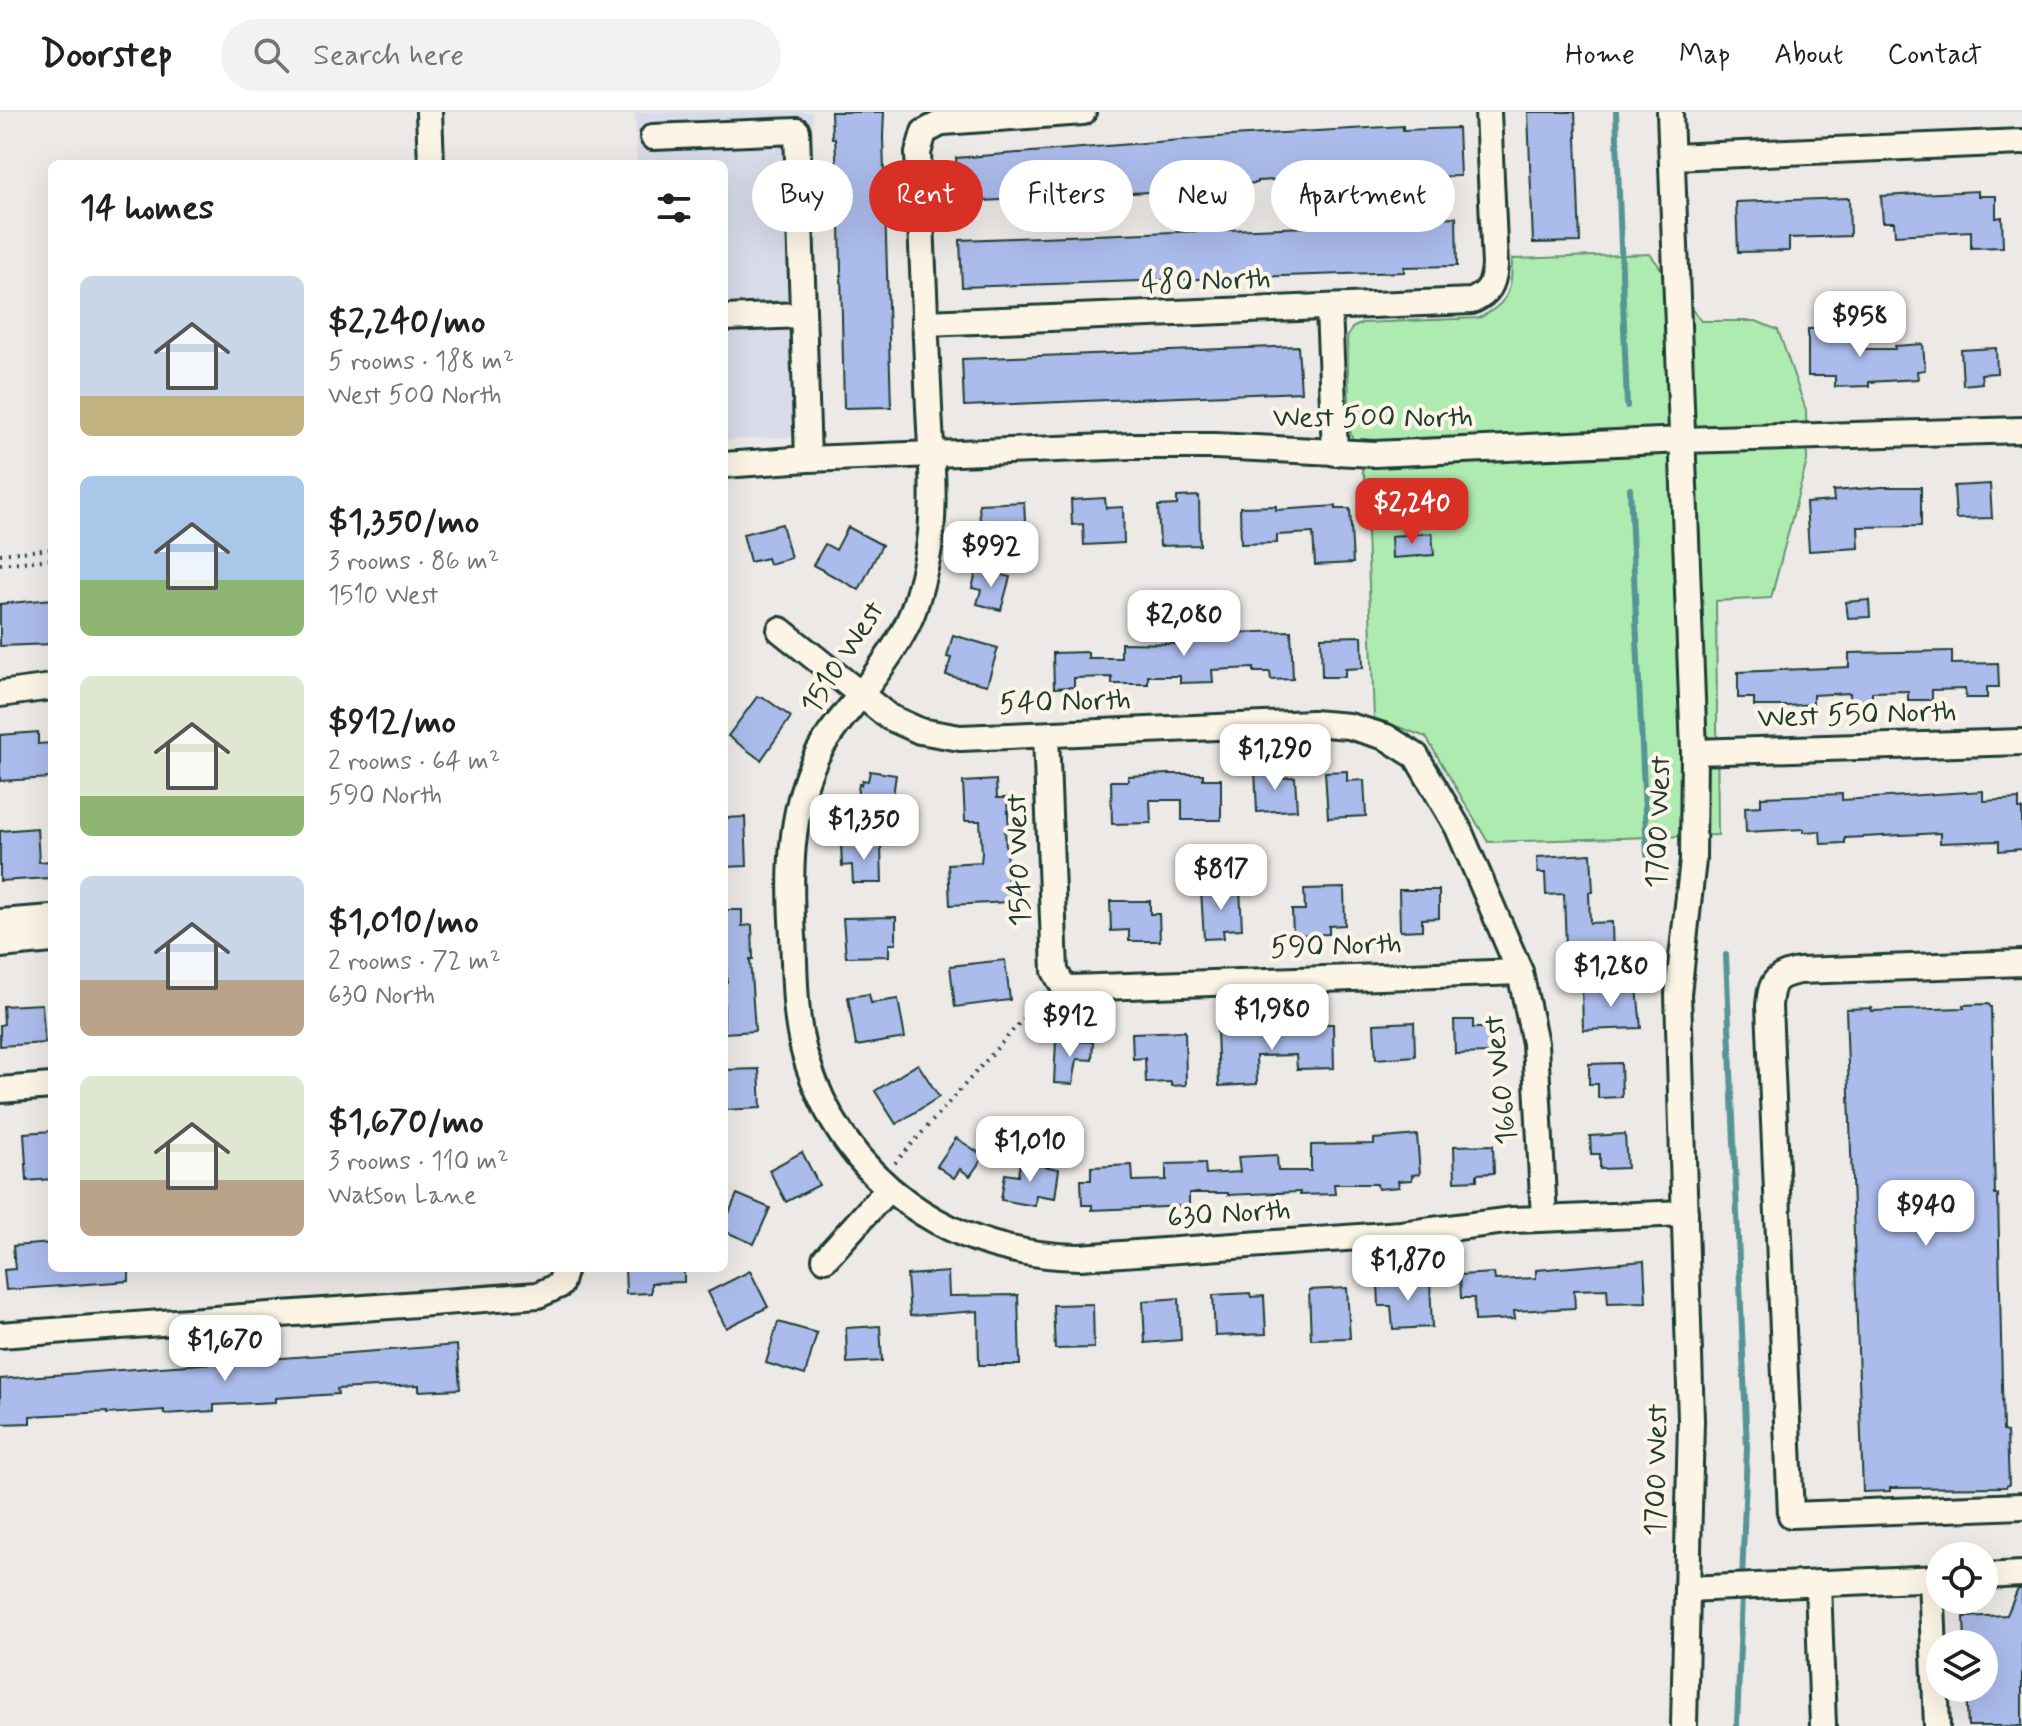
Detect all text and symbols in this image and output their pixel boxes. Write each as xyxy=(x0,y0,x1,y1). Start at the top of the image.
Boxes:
search box xyxy=(221,19,781,91)
text: Doorstep xyxy=(40,31,173,80)
icon: search xyxy=(249,33,293,77)
text: Search here xyxy=(313,36,464,75)
text: Home xyxy=(1565,37,1635,74)
text: Map xyxy=(1679,37,1730,74)
text: About xyxy=(1774,37,1843,74)
text: Contact xyxy=(1887,37,1982,74)
chip: Buy xyxy=(752,160,853,232)
chip: Rent xyxy=(869,160,983,232)
chip: Filters xyxy=(999,160,1133,232)
chip: New xyxy=(1149,160,1255,232)
chip: Apartment xyxy=(1271,160,1455,232)
text: 14 homes xyxy=(80,186,214,231)
icon: filters xyxy=(652,186,696,230)
street label: 480 North xyxy=(1141,259,1271,303)
pin: $958 xyxy=(1813,291,1907,359)
text: $2,240/mo xyxy=(328,300,485,345)
text: $958 xyxy=(1832,300,1888,334)
icon: home xyxy=(144,308,240,404)
text: 5 rooms · 188 m² xyxy=(328,345,514,379)
text: West 500 North xyxy=(328,379,502,413)
street label: West 500 North xyxy=(1273,398,1473,437)
pin: $2,240 xyxy=(1347,478,1477,546)
text: $2,240 xyxy=(1373,487,1451,521)
text: $1,350/mo xyxy=(328,500,479,545)
icon: home xyxy=(144,508,240,604)
pin: $992 xyxy=(944,521,1038,589)
text: $992 xyxy=(961,530,1021,564)
text: 3 rooms · 86 m² xyxy=(328,545,499,579)
text: 1510 West xyxy=(328,579,438,613)
pin: $2,080 xyxy=(1119,590,1249,658)
street label: 1510 West xyxy=(792,594,894,722)
text: $2,080 xyxy=(1145,599,1223,633)
street label: 540 North xyxy=(998,680,1132,724)
street label: West 550 North xyxy=(1757,692,1957,738)
text: $912/mo xyxy=(328,700,456,745)
icon: home xyxy=(144,708,240,804)
pin: $1,290 xyxy=(1210,724,1340,792)
text: $1,290 xyxy=(1238,733,1312,767)
text: 2 rooms · 64 m² xyxy=(328,745,500,779)
street label: 1700 West xyxy=(1637,755,1681,889)
text: 590 North xyxy=(328,779,442,813)
street label: 1540 West xyxy=(997,792,1041,927)
pin: $1,350 xyxy=(799,794,929,862)
text: $1,350 xyxy=(828,803,900,837)
pin: $817 xyxy=(1174,844,1268,912)
text: $817 xyxy=(1193,853,1249,887)
text: $1,010/mo xyxy=(328,900,479,945)
icon: home xyxy=(144,908,240,1004)
street label: 590 North xyxy=(1270,924,1402,968)
pin: $1,280 xyxy=(1546,941,1676,1009)
text: 2 rooms · 72 m² xyxy=(328,945,501,979)
text: $1,280 xyxy=(1574,950,1648,984)
text: 630 North xyxy=(328,979,435,1013)
pin: $1,980 xyxy=(1207,984,1337,1052)
pin: $912 xyxy=(1023,991,1117,1059)
text: $1,980 xyxy=(1234,993,1310,1027)
text: $912 xyxy=(1043,1000,1097,1034)
street label: 1660 West xyxy=(1475,1013,1527,1147)
text: $1,670/mo xyxy=(328,1100,484,1145)
icon: home xyxy=(144,1108,240,1204)
pin: $1,010 xyxy=(965,1116,1095,1184)
text: $1,010 xyxy=(994,1125,1066,1159)
text: 3 rooms · 110 m² xyxy=(328,1145,509,1179)
text: Watson Lane xyxy=(328,1179,477,1213)
pin: $940 xyxy=(1879,1180,1973,1248)
text: $940 xyxy=(1896,1189,1956,1223)
street label: 630 North xyxy=(1166,1190,1292,1238)
pin: $1,870 xyxy=(1343,1235,1473,1303)
text: $1,870 xyxy=(1370,1244,1446,1278)
pin: $1,670 xyxy=(160,1315,290,1383)
text: $1,670 xyxy=(187,1324,263,1358)
street label: 1700 West xyxy=(1636,1403,1678,1537)
map controls xyxy=(1926,1542,1998,1702)
button: locate xyxy=(1926,1542,1998,1614)
button: layers xyxy=(1926,1630,1998,1702)

